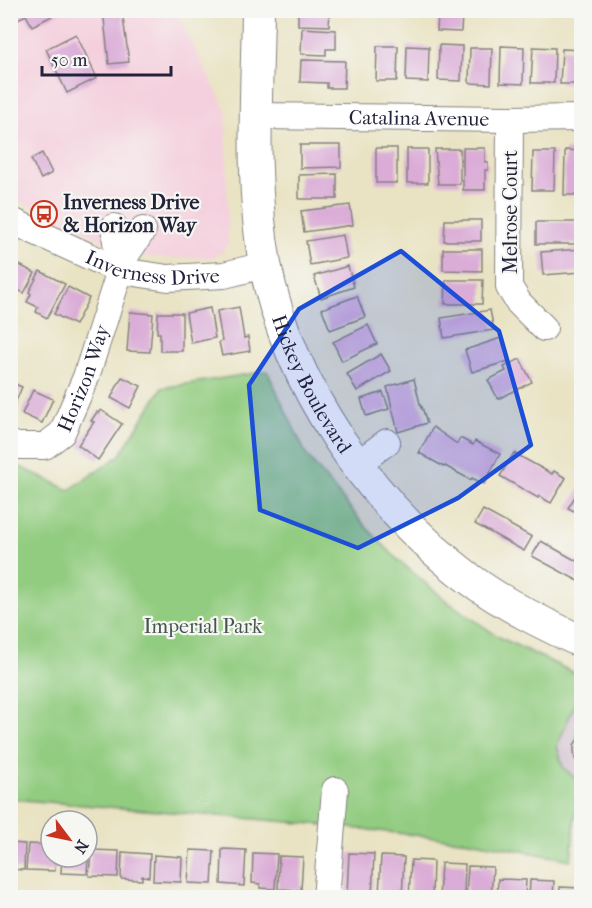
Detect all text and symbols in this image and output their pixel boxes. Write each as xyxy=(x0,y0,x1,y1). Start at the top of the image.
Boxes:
scale bar xyxy=(42,39,171,77)
text: 50 m xyxy=(51,50,88,71)
street label: Catalina Avenue xyxy=(349,106,489,130)
street label: Melrose Court xyxy=(499,150,522,274)
place label: Inverness Drive & Horizon Way xyxy=(63,191,199,237)
bus stop icon: Inverness Drive & Horizon Way xyxy=(29,199,59,229)
street label: Inverness Drive xyxy=(82,245,220,290)
street label: Hickey Boulevard xyxy=(268,312,357,458)
street label: Horizon Way xyxy=(52,320,114,435)
park label: Imperial Park xyxy=(144,615,263,638)
north arrow xyxy=(39,809,99,869)
text: N xyxy=(70,837,93,858)

